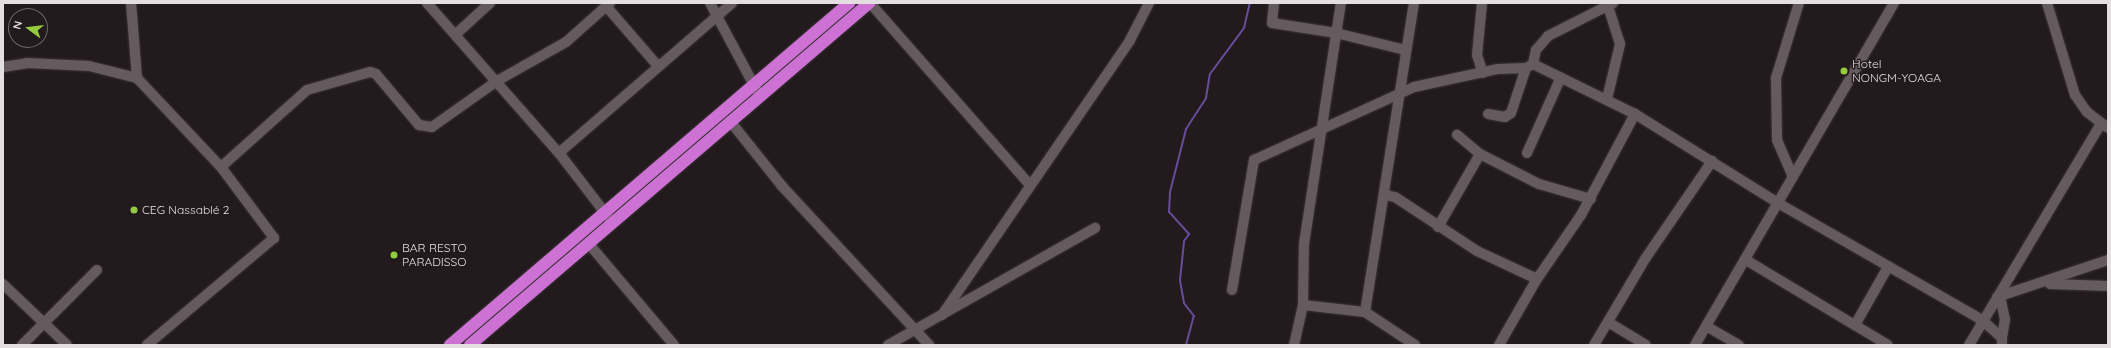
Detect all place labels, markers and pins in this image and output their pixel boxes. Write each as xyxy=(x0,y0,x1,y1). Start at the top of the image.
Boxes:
place label: Hotel NONGM-YOAGA xyxy=(1852,57,1941,85)
marker: Hotel NONGM-YOAGA xyxy=(1839,66,1849,76)
place label: CEG Nassablé 2 xyxy=(142,203,230,217)
marker: CEG Nassablé 2 xyxy=(129,205,139,215)
place label: BAR RESTO PARADISSO xyxy=(402,241,467,269)
marker: BAR RESTO PARADISSO xyxy=(389,250,399,260)

